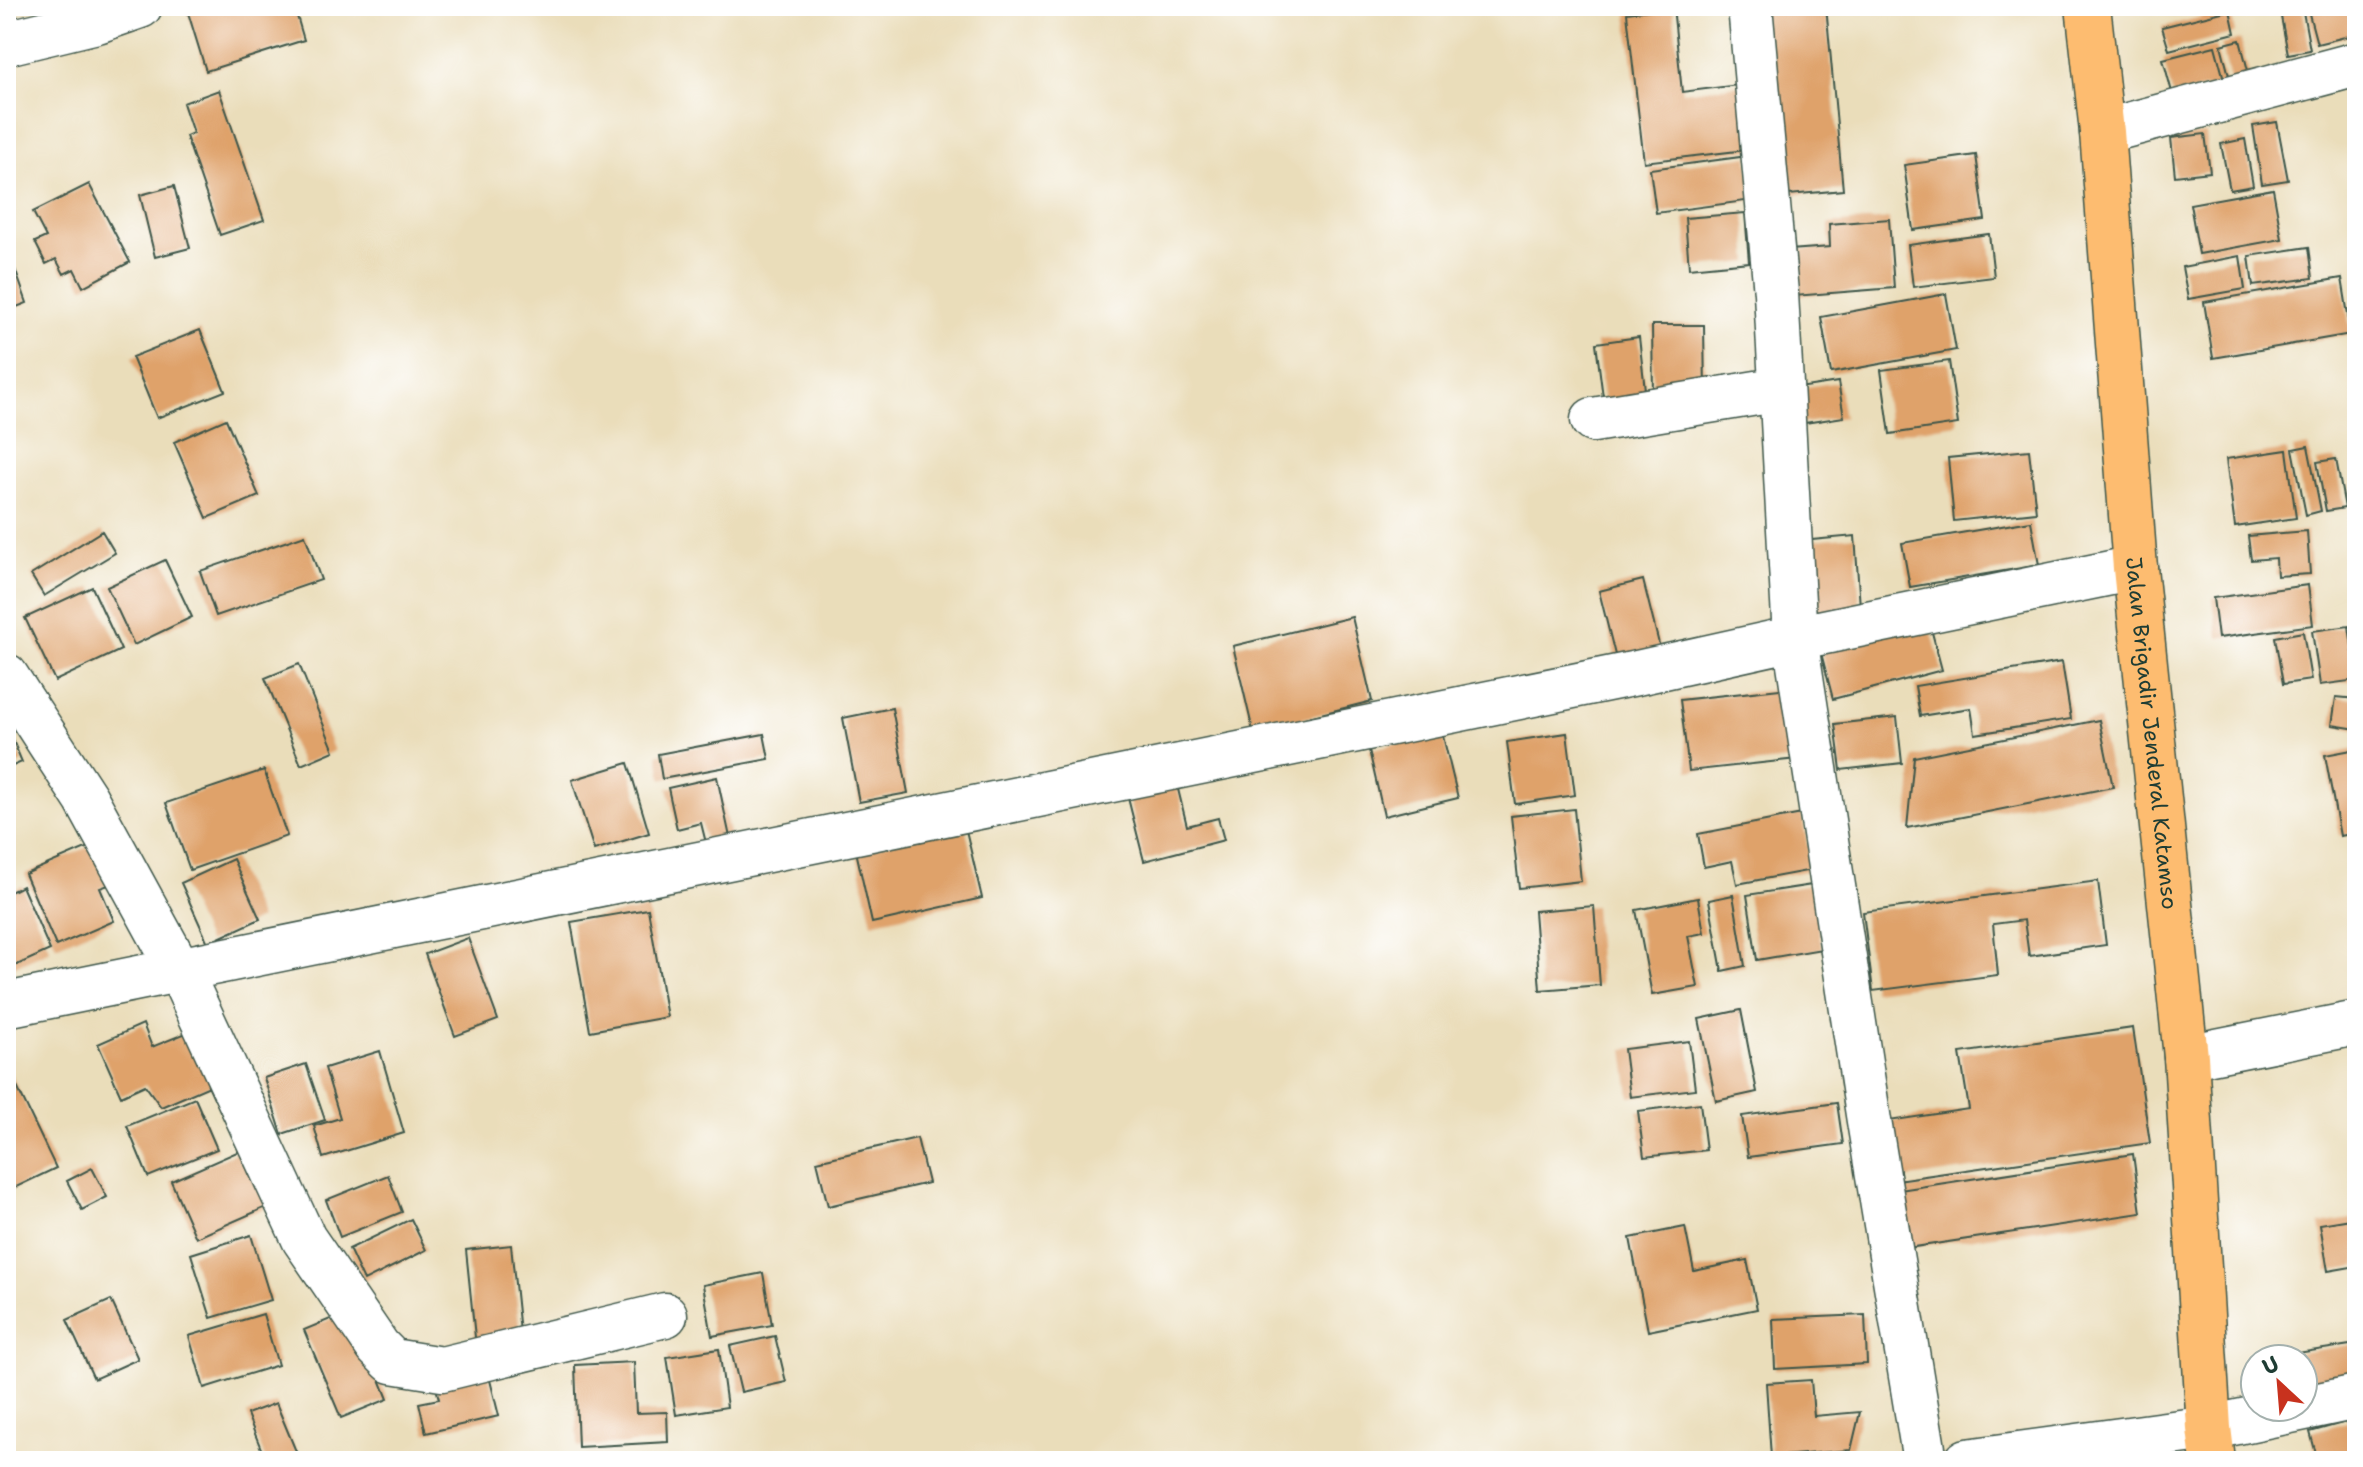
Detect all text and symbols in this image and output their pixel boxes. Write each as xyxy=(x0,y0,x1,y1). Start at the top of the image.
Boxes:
street label: Jalan Brigadir Jenderal Katamso xyxy=(2120,556,2185,911)
north arrow xyxy=(2239,1343,2319,1423)
text: U xyxy=(2257,1349,2284,1382)

